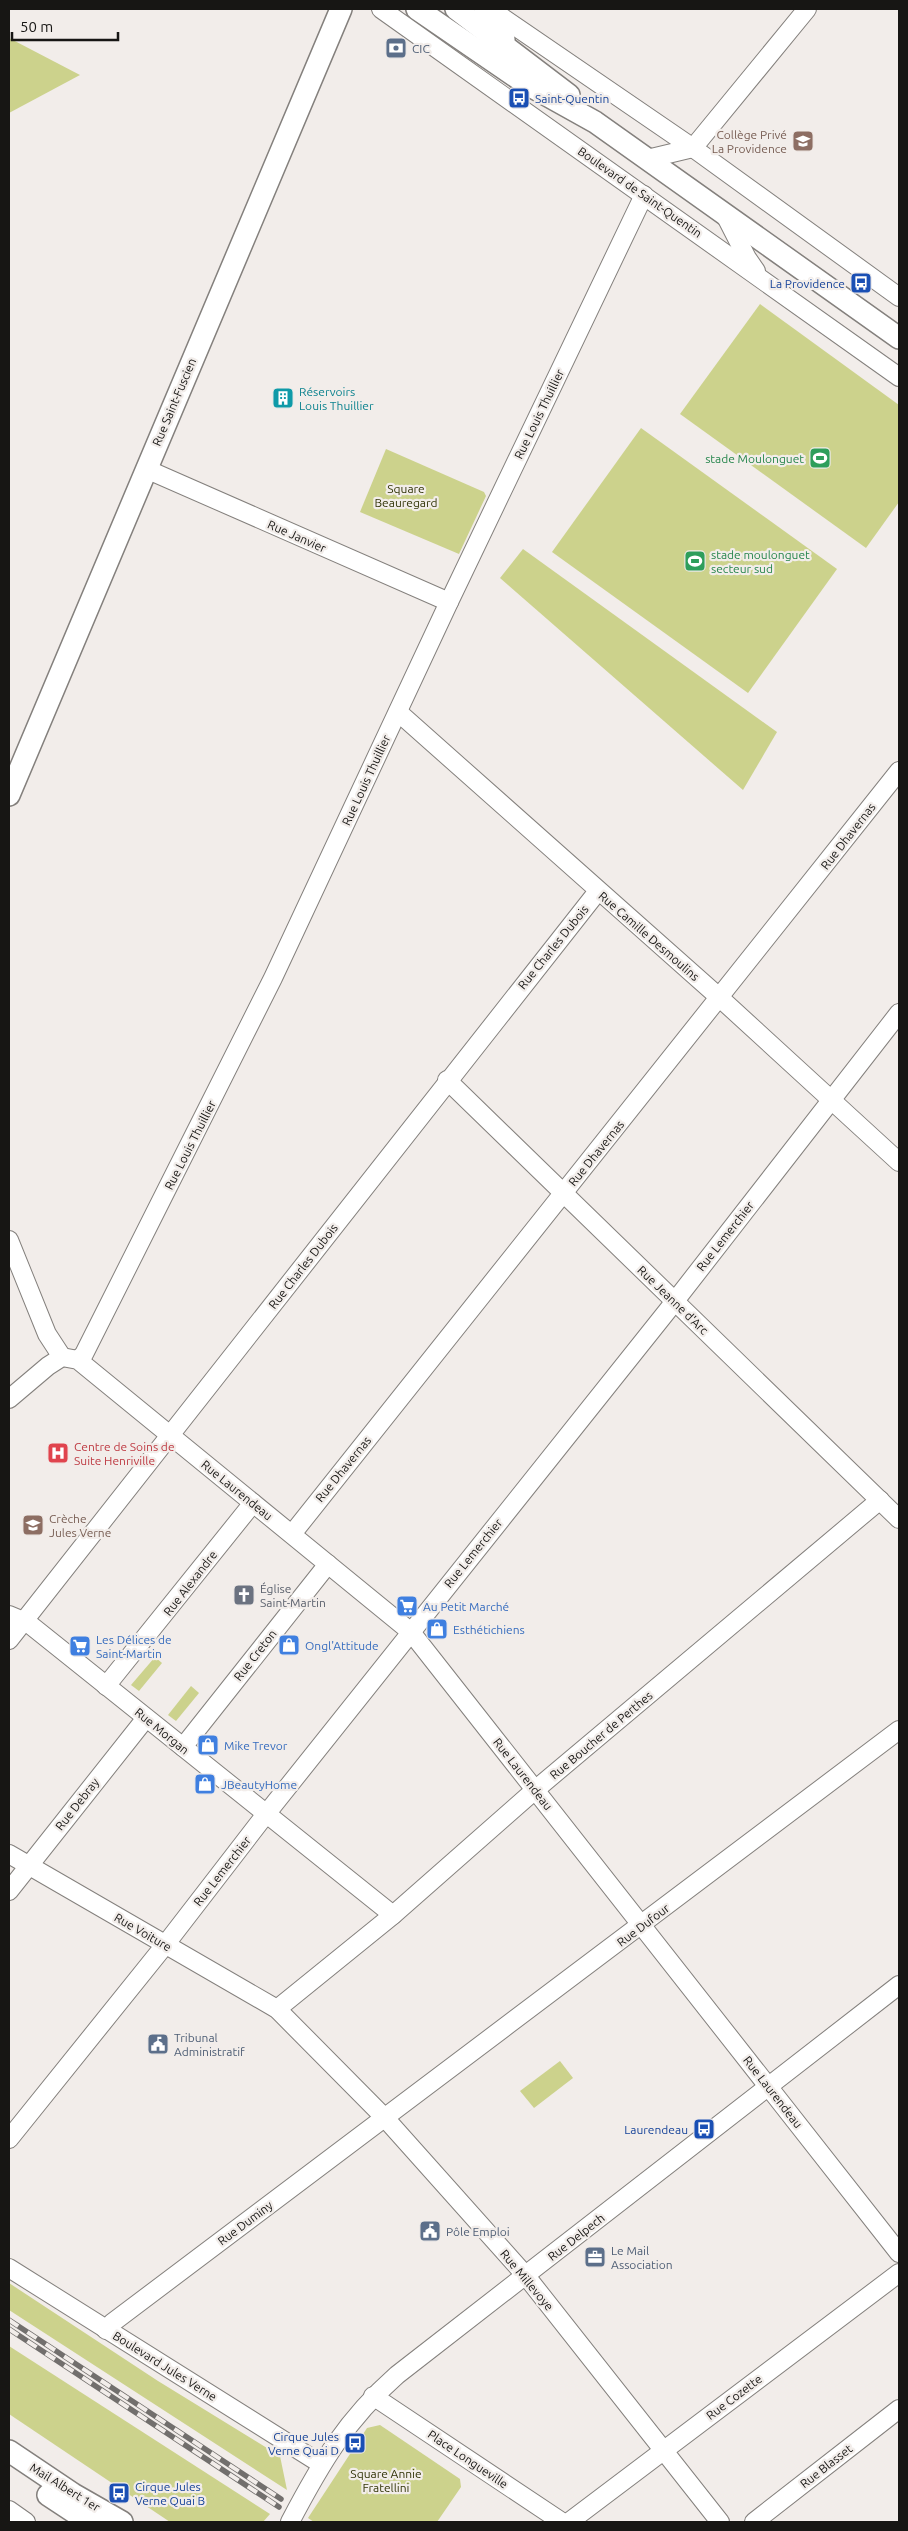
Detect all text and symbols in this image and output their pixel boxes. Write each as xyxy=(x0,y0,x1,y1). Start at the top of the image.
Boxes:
scale bar xyxy=(12,10,119,42)
text: 50 m xyxy=(20,18,53,35)
bank icon: CIC xyxy=(384,36,408,60)
place label: CIC xyxy=(412,42,430,55)
bus stop icon: Saint-Quentin xyxy=(507,86,531,110)
place label: Saint-Quentin xyxy=(535,92,609,105)
place label: Collège Privé La Providence xyxy=(712,128,787,155)
school or university icon: Collège Privé La Providence xyxy=(791,129,815,153)
street label: Boulevard de Saint-Quentin xyxy=(576,144,704,240)
bus stop icon: La Providence xyxy=(849,271,873,295)
place label: La Providence xyxy=(770,277,845,290)
street label: Rue Saint-Fuscien xyxy=(150,356,198,448)
street label: Rue Louis Thuillier xyxy=(512,367,567,461)
place label: Réservoirs Louis Thuillier xyxy=(299,385,374,412)
building icon: Réservoirs Louis Thuillier xyxy=(271,386,295,410)
sports icon: stade Moulonguet xyxy=(808,446,832,470)
place label: stade Moulonguet xyxy=(705,452,804,465)
park label: Square Beauregard xyxy=(374,482,438,509)
street label: Rue Janvier xyxy=(266,517,329,555)
place label: stade moulonguet secteur sud xyxy=(711,548,810,575)
sports icon: stade moulonguet secteur sud xyxy=(683,549,707,573)
street label: Rue Louis Thuillier xyxy=(339,732,393,827)
street label: Rue Dhavernas xyxy=(818,800,878,872)
street label: Rue Camille Desmoulins xyxy=(596,889,702,983)
street label: Rue Charles Dubois xyxy=(515,903,591,991)
street label: Rue Louis Thuillier xyxy=(162,1098,218,1192)
street label: Rue Dhavernas xyxy=(566,1118,626,1188)
street label: Rue Lemerchier xyxy=(694,1198,756,1273)
street label: Rue Charles Dubois xyxy=(266,1221,340,1311)
street label: Rue Jeanne d'Arc xyxy=(635,1263,711,1337)
street label: Rue Dhavernas xyxy=(313,1434,373,1504)
place label: Centre de Soins de Suite Henriville xyxy=(74,1440,175,1467)
hospital icon: Centre de Soins de Suite Henriville xyxy=(46,1441,70,1465)
street label: Rue Laurendeau xyxy=(199,1457,275,1523)
place label: Crèche Jules Verne xyxy=(49,1512,111,1539)
school or university icon: Crèche Jules Verne xyxy=(21,1513,45,1537)
street label: Rue Lemerchier xyxy=(441,1516,505,1590)
street label: Rue Alexandre xyxy=(161,1548,219,1618)
place label: Église Saint-Martin xyxy=(260,1582,326,1609)
church icon: Église Saint-Martin xyxy=(232,1583,256,1607)
supermarket icon: Au Petit Marché xyxy=(395,1594,419,1618)
place label: Au Petit Marché xyxy=(423,1600,509,1613)
shop icon: Esthétichiens xyxy=(425,1617,449,1641)
place label: Esthétichiens xyxy=(453,1623,525,1636)
street label: Rue Creton xyxy=(231,1627,279,1683)
place label: Les Délices de Saint-Martin xyxy=(96,1633,172,1660)
shop icon: Ongl'Attitude xyxy=(277,1633,301,1657)
supermarket icon: Les Délices de Saint-Martin xyxy=(68,1634,92,1658)
place label: Ongl'Attitude xyxy=(305,1639,379,1652)
street label: Rue Boucher de Perthes xyxy=(547,1688,655,1782)
street label: Rue Morgan xyxy=(132,1705,192,1757)
shop icon: Mike Trevor xyxy=(196,1733,220,1757)
street label: Rue Laurendeau xyxy=(491,1736,555,1812)
place label: Mike Trevor xyxy=(224,1739,288,1752)
shop icon: JBeautyHome xyxy=(193,1772,217,1796)
street label: Rue Debray xyxy=(53,1775,101,1833)
place label: JBeautyHome xyxy=(221,1778,297,1791)
street label: Rue Lemerchier xyxy=(191,1833,253,1908)
street label: Rue Dufour xyxy=(614,1901,672,1949)
street label: Rue Voiture xyxy=(112,1910,174,1954)
place label: Tribunal Administratif xyxy=(174,2031,245,2058)
public building icon: Tribunal Administratif xyxy=(146,2032,170,2056)
street label: Rue Laurendeau xyxy=(741,2054,805,2130)
bus stop icon: Laurendeau xyxy=(692,2117,716,2141)
place label: Laurendeau xyxy=(624,2123,688,2136)
street label: Rue Duminy xyxy=(215,2198,275,2248)
street label: Rue Delpech xyxy=(545,2211,607,2263)
public building icon: Pôle Emploi xyxy=(418,2219,442,2243)
place label: Pôle Emploi xyxy=(446,2225,510,2238)
place label: Le Mail Association xyxy=(611,2244,673,2271)
office icon: Le Mail Association xyxy=(583,2245,607,2269)
street label: Rue Millevoye xyxy=(498,2247,556,2313)
street label: Boulevard Jules Verne xyxy=(111,2329,219,2403)
street label: Rue Cozette xyxy=(704,2372,764,2422)
street label: Place Longueville xyxy=(426,2427,510,2491)
place label: Cirque Jules Verne Quai D xyxy=(268,2430,339,2457)
bus stop icon: Cirque Jules Verne Quai D xyxy=(343,2431,367,2455)
street label: Rue Blasset xyxy=(797,2441,855,2490)
street label: Mail Albert 1er xyxy=(28,2460,103,2514)
park label: Square Annie Fratellini xyxy=(350,2467,422,2494)
place label: Cirque Jules Verne Quai B xyxy=(135,2480,205,2507)
bus stop icon: Cirque Jules Verne Quai B xyxy=(107,2481,131,2505)

